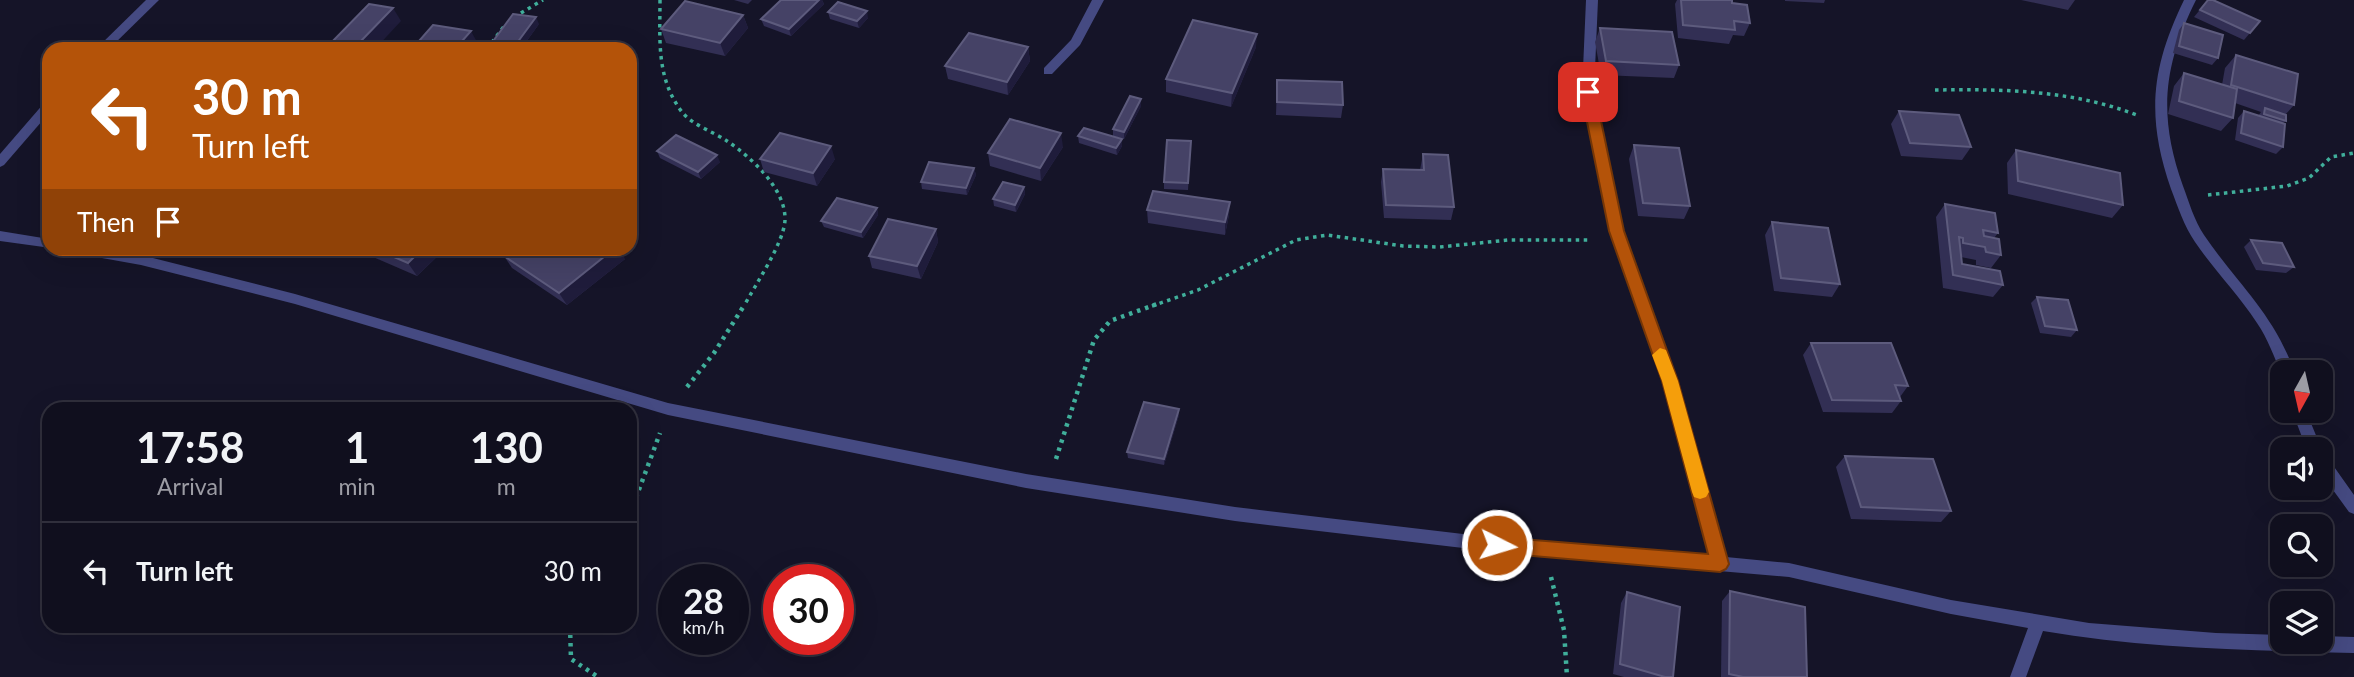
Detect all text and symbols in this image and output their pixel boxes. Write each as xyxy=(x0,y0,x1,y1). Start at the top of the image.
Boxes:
pin xyxy=(1558,62,1618,122)
text: 30 m xyxy=(192,67,302,125)
icon: left xyxy=(77,70,168,161)
icon: arrive xyxy=(1569,73,1607,111)
text: Turn left xyxy=(192,126,309,165)
icon: arrive xyxy=(149,203,187,241)
text: Then xyxy=(77,206,135,238)
north arrow xyxy=(2270,360,2333,424)
map controls xyxy=(2270,360,2333,654)
text: 17:58 xyxy=(136,422,244,472)
text: 1 xyxy=(345,422,369,472)
text: 130 xyxy=(470,422,543,472)
button: sound xyxy=(2270,437,2333,500)
text: Arrival xyxy=(157,472,223,500)
text: min xyxy=(338,472,376,500)
text: m xyxy=(497,472,516,500)
position arrow xyxy=(1460,508,1534,582)
button: search xyxy=(2270,514,2333,577)
icon: left xyxy=(77,552,115,590)
text: Turn left xyxy=(136,555,233,587)
text: 30 m xyxy=(544,555,602,587)
speed limit sign: 30 xyxy=(763,564,854,655)
text: 28 xyxy=(683,579,724,621)
button: layers xyxy=(2270,591,2333,654)
text: km/h xyxy=(682,616,725,638)

